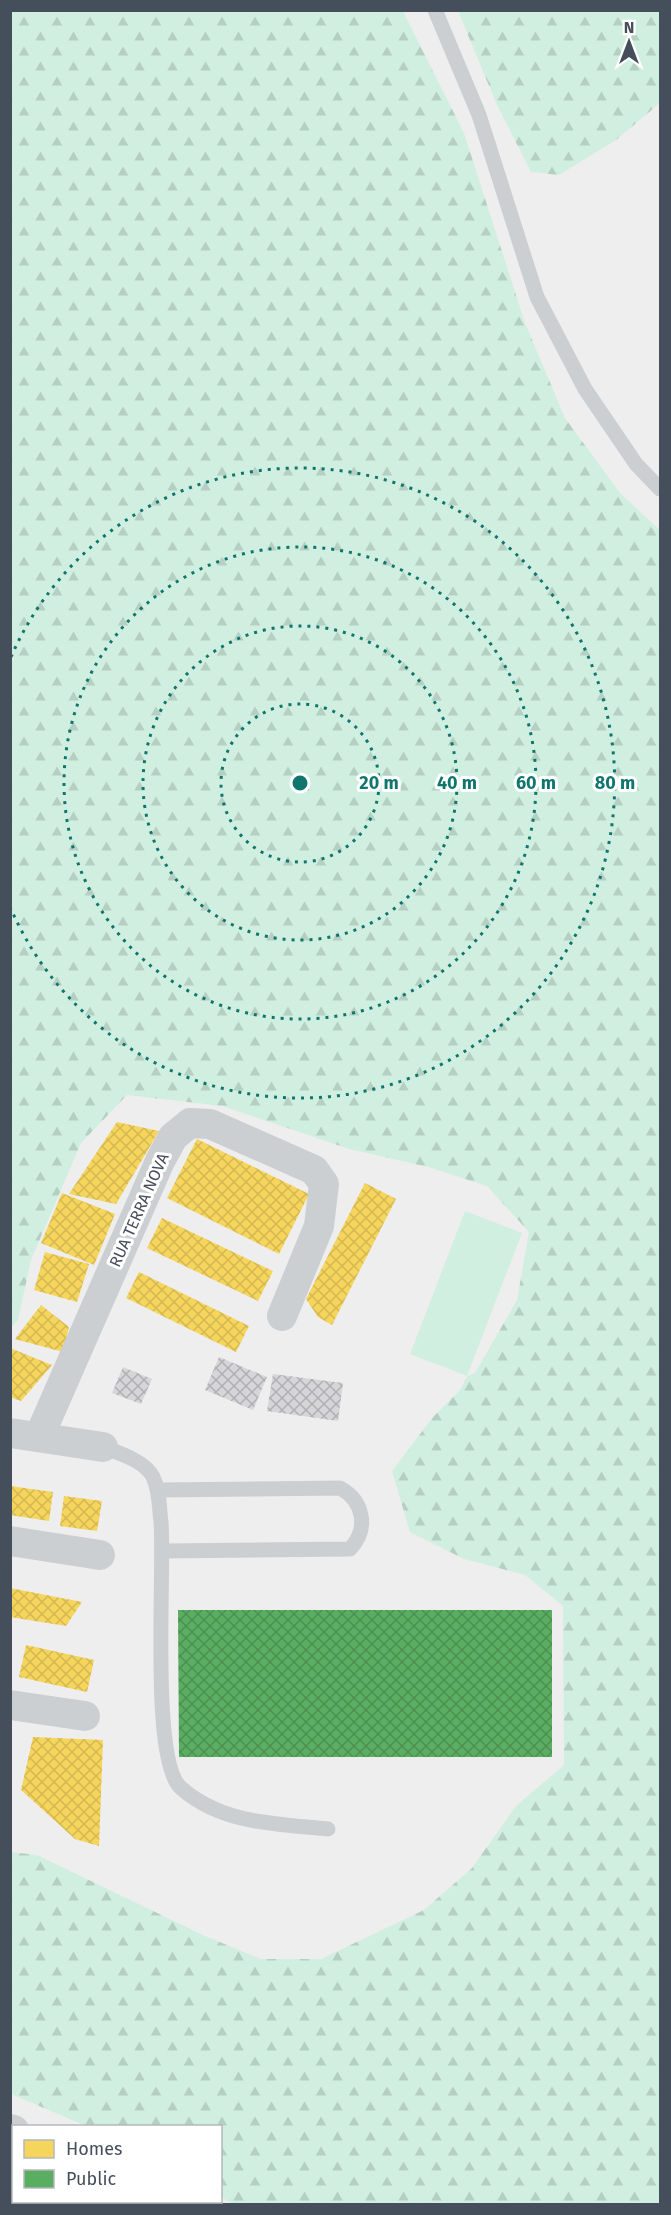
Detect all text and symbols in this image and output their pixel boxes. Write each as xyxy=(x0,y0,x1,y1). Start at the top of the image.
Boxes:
north arrow xyxy=(599,12,659,72)
text: N xyxy=(624,18,634,37)
text: 20 m xyxy=(359,772,399,794)
text: 40 m xyxy=(437,772,477,794)
text: 60 m xyxy=(516,772,556,794)
text: 80 m xyxy=(595,772,635,794)
centre of rings xyxy=(290,773,310,793)
street label: RUA TERRA NOVA xyxy=(105,1149,173,1270)
legend xyxy=(12,2125,222,2203)
text: Homes xyxy=(66,2138,122,2160)
text: Public xyxy=(66,2168,116,2190)

